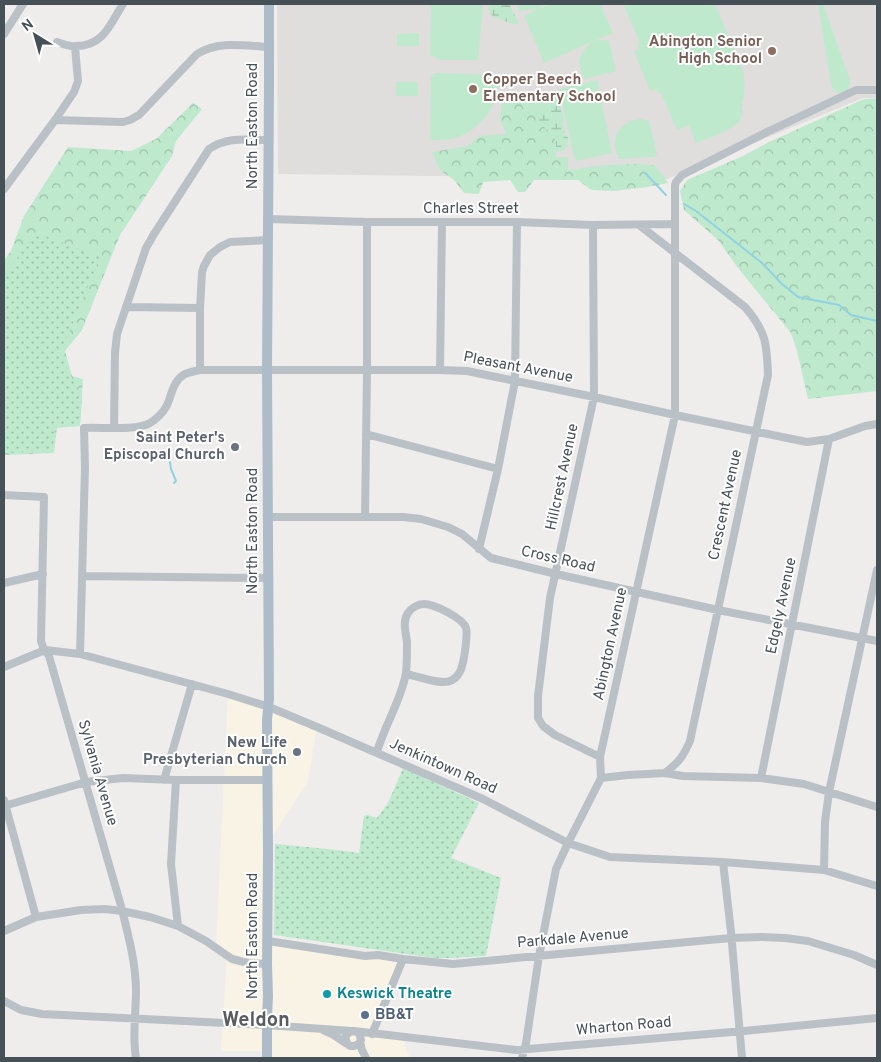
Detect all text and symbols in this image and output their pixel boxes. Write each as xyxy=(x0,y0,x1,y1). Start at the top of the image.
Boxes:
north arrow xyxy=(10,10,60,60)
text: N xyxy=(19,16,37,36)
place label: Abington Senior High School xyxy=(649,33,763,69)
marker: Abington Senior High School xyxy=(766,45,778,57)
street label: North Easton Road xyxy=(244,63,263,189)
place label: Copper Beech Elementary School xyxy=(483,71,616,107)
marker: Copper Beech Elementary School xyxy=(467,83,479,95)
street label: Charles Street xyxy=(423,200,519,219)
street label: Pleasant Avenue xyxy=(462,348,574,388)
street label: Hillcrest Avenue xyxy=(542,422,584,532)
place label: Saint Peter's Episcopal Church xyxy=(104,429,225,465)
marker: Saint Peter's Episcopal Church xyxy=(229,441,241,453)
street label: Crescent Avenue xyxy=(705,448,747,562)
street label: North Easton Road xyxy=(244,468,263,594)
street label: Cross Road xyxy=(519,542,597,578)
street label: Edgely Avenue xyxy=(762,556,802,656)
street label: Abington Avenue xyxy=(590,586,632,702)
street label: Sylvania Avenue xyxy=(73,718,121,828)
place label: New Life Presbyterian Church xyxy=(143,734,287,770)
street label: Jenkintown Road xyxy=(386,735,500,799)
marker: New Life Presbyterian Church xyxy=(291,746,303,758)
street label: North Easton Road xyxy=(244,873,263,999)
street label: Parkdale Avenue xyxy=(516,925,630,953)
place label: Keswick Theatre xyxy=(337,985,452,1004)
marker: Keswick Theatre xyxy=(321,988,333,1000)
place label: BB&T xyxy=(375,1006,414,1025)
district label: Weldon xyxy=(222,1008,290,1034)
marker: BB&T xyxy=(359,1009,371,1021)
street label: Wharton Road xyxy=(575,1013,673,1041)

